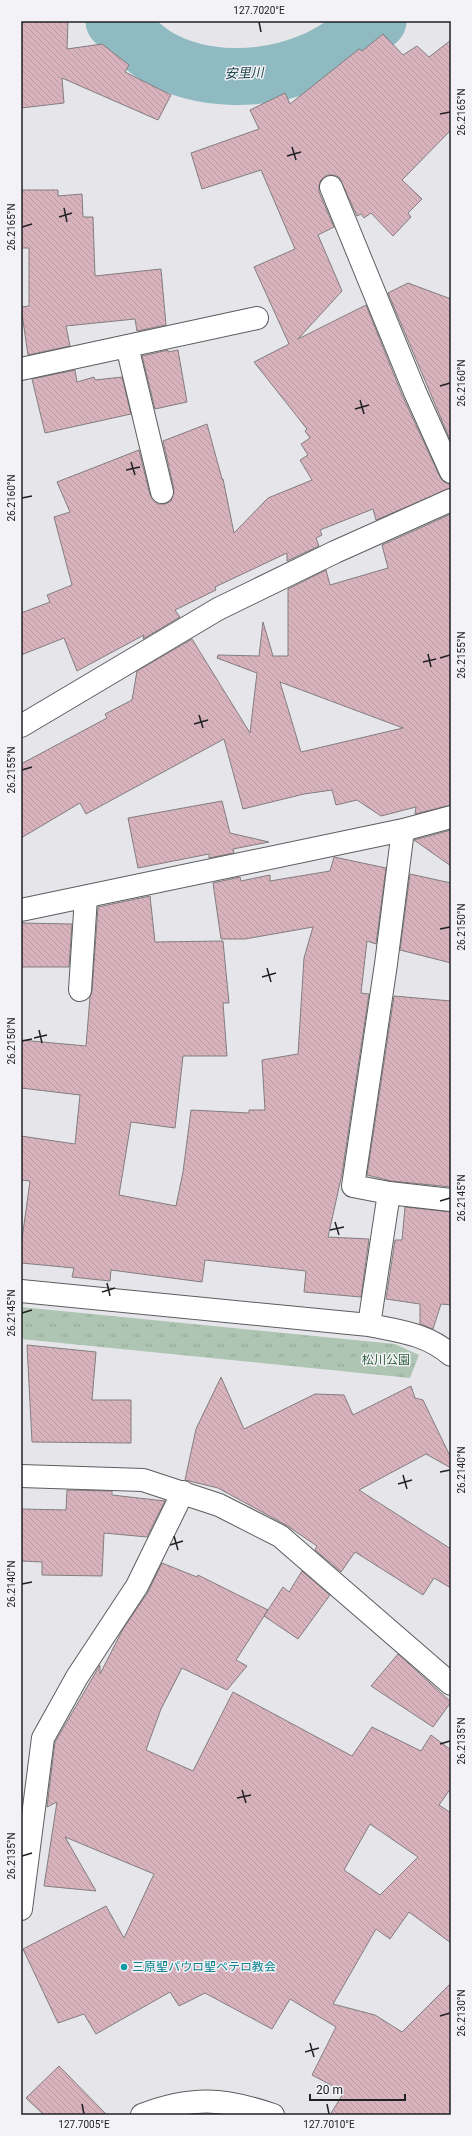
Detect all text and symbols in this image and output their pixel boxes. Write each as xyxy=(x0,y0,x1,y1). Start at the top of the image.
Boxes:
text: 127.7020°E xyxy=(233,5,285,16)
water label: 安里川 xyxy=(224,65,266,81)
text: 26.2165°N xyxy=(456,88,467,136)
text: 26.2165°N xyxy=(6,203,17,251)
text: 26.2160°N xyxy=(456,359,467,407)
text: 26.2160°N xyxy=(6,474,17,522)
text: 26.2155°N xyxy=(456,631,467,679)
text: 26.2155°N xyxy=(6,746,17,794)
text: 26.2150°N xyxy=(456,903,467,951)
text: 26.2150°N xyxy=(6,1017,17,1065)
text: 26.2145°N xyxy=(456,1174,467,1222)
text: 26.2145°N xyxy=(6,1289,17,1337)
park label: 松川公園 xyxy=(362,1353,410,1367)
text: 26.2140°N xyxy=(456,1446,467,1494)
text: 26.2140°N xyxy=(6,1560,17,1608)
text: 26.2135°N xyxy=(456,1717,467,1765)
text: 26.2135°N xyxy=(6,1832,17,1880)
place label: 三原聖パウロ聖ペテロ教会 xyxy=(132,1960,276,1974)
marker: 三原聖パウロ聖ペテロ教会 xyxy=(119,1962,129,1972)
text: 26.2130°N xyxy=(456,1989,467,2037)
scale bar xyxy=(310,2076,405,2102)
text: 20 m xyxy=(316,2083,343,2097)
text: 127.7005°E xyxy=(58,2119,110,2130)
text: 127.7010°E xyxy=(303,2119,355,2130)

